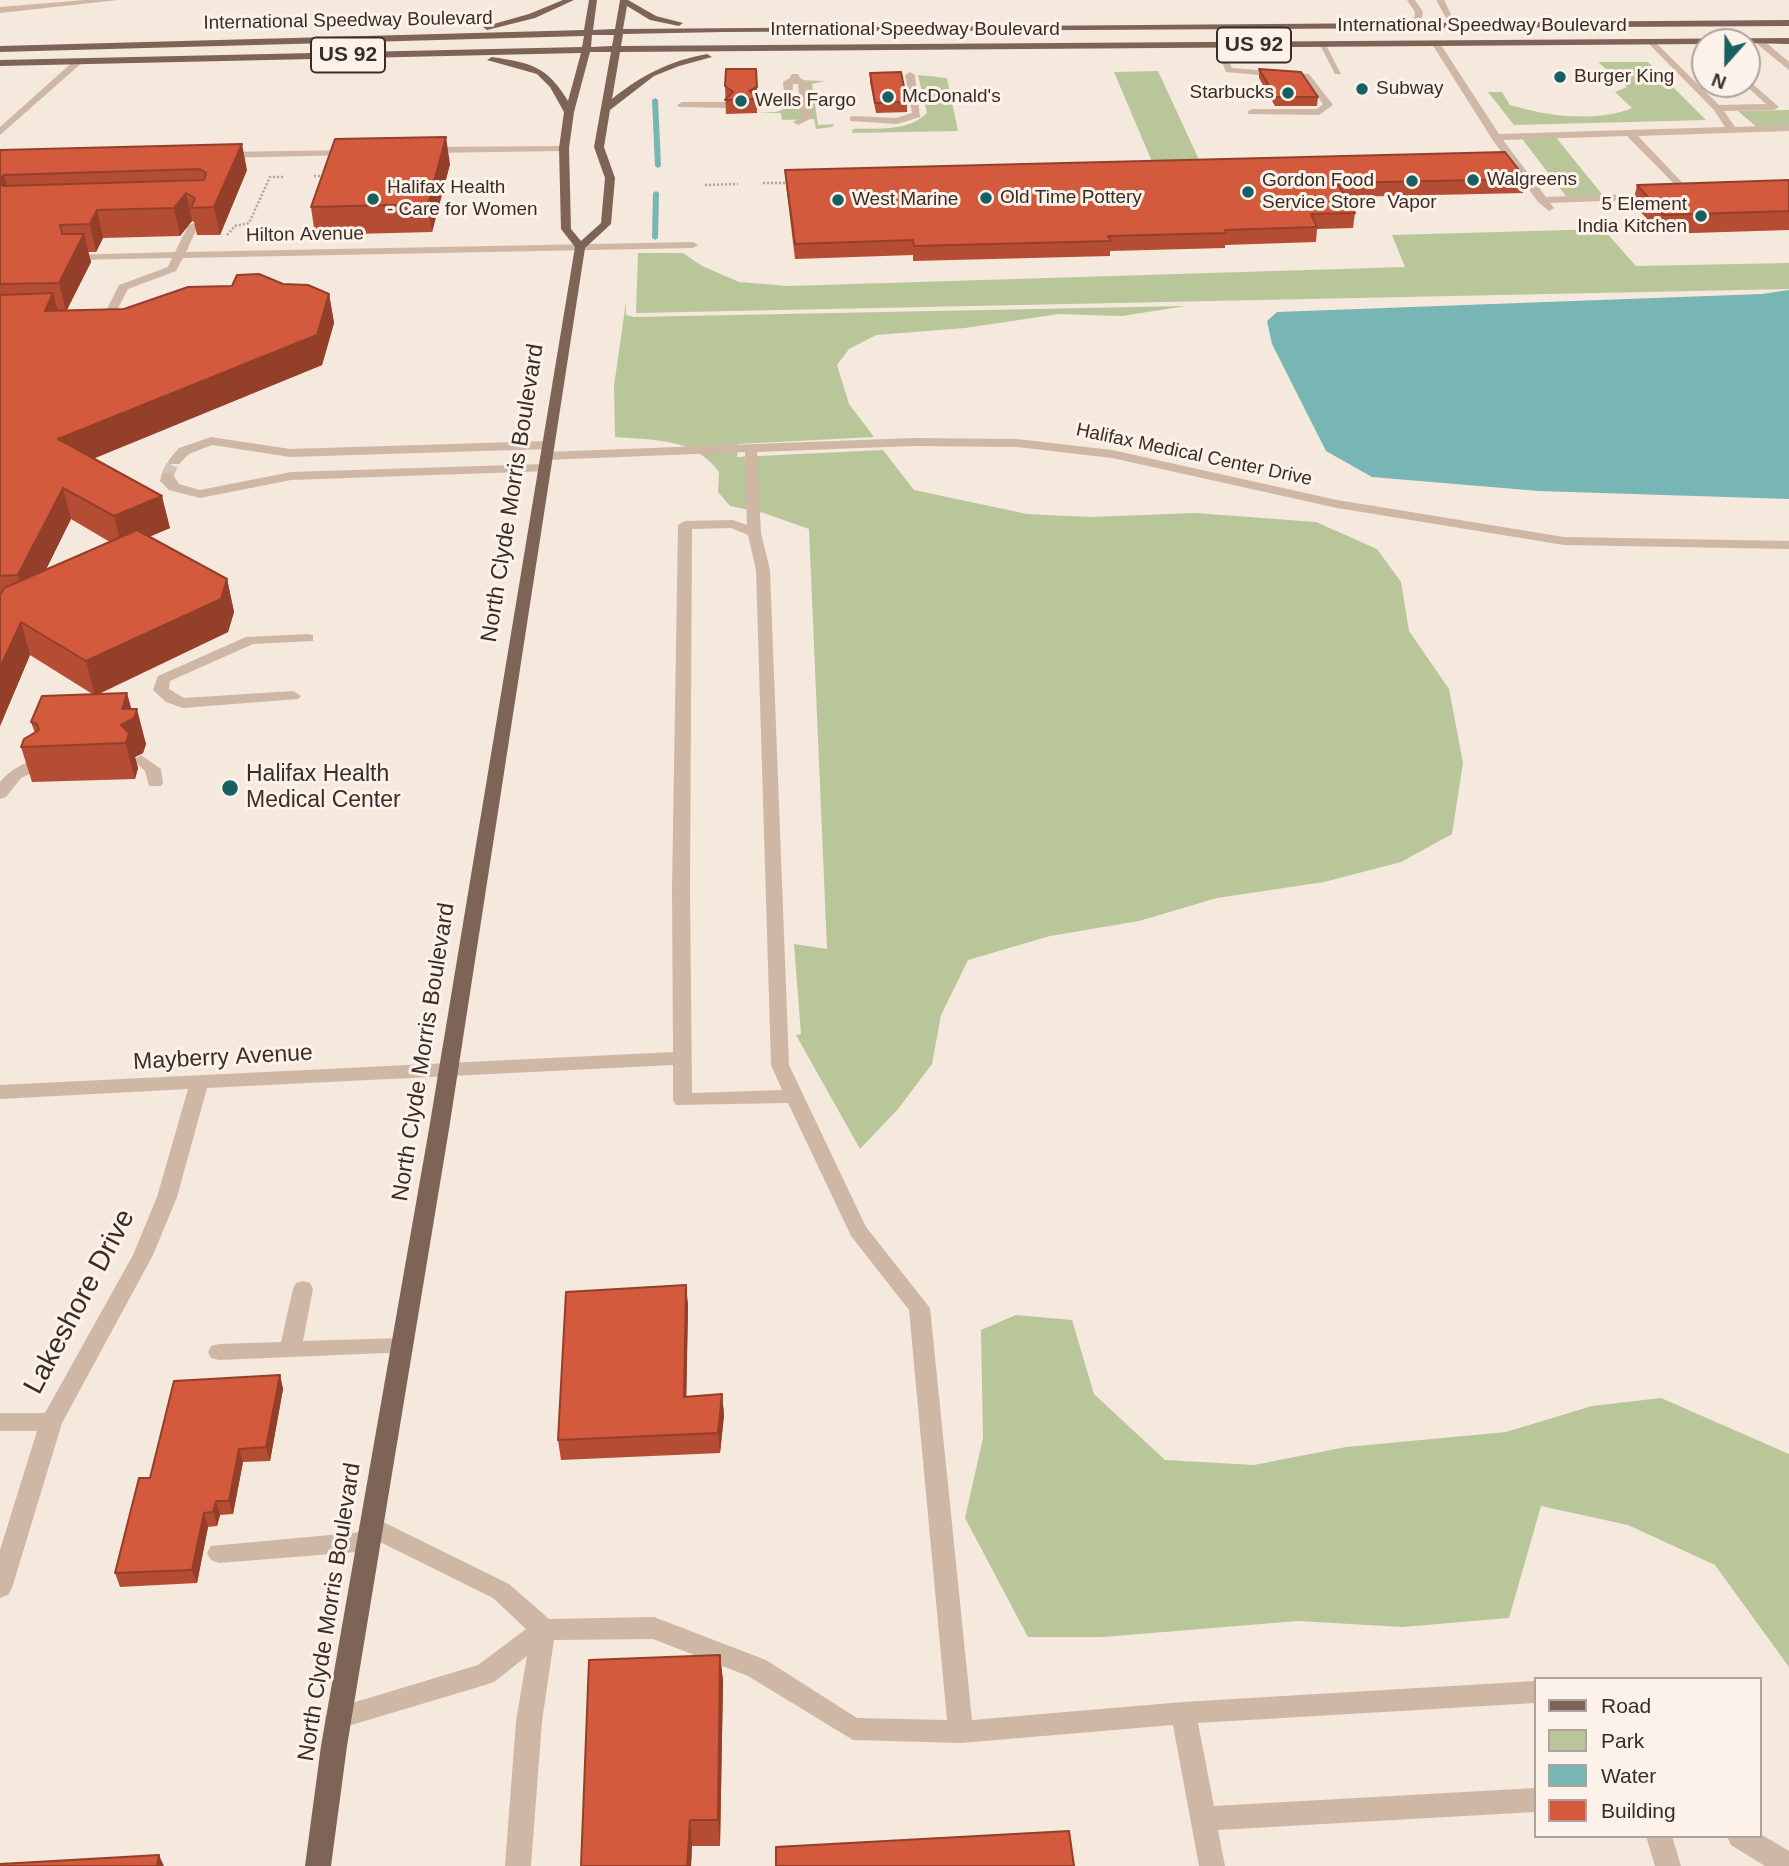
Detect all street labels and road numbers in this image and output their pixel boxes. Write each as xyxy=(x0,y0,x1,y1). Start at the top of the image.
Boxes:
street label: International Speedway Boulevard xyxy=(203,7,493,35)
street label: International Speedway Boulevard xyxy=(1337,15,1627,37)
street label: International Speedway Boulevard xyxy=(770,19,1060,41)
road number: US 92 xyxy=(1217,28,1291,62)
road number: US 92 xyxy=(311,38,385,72)
street label: Hilton Avenue xyxy=(246,223,364,247)
street label: North Clyde Morris Boulevard xyxy=(476,342,550,644)
street label: Halifax Medical Center Drive xyxy=(1074,419,1314,491)
street label: North Clyde Morris Boulevard xyxy=(387,901,461,1203)
street label: Mayberry Avenue xyxy=(132,1040,314,1076)
street label: Lakeshore Drive xyxy=(17,1204,143,1400)
street label: North Clyde Morris Boulevard xyxy=(293,1461,367,1763)

